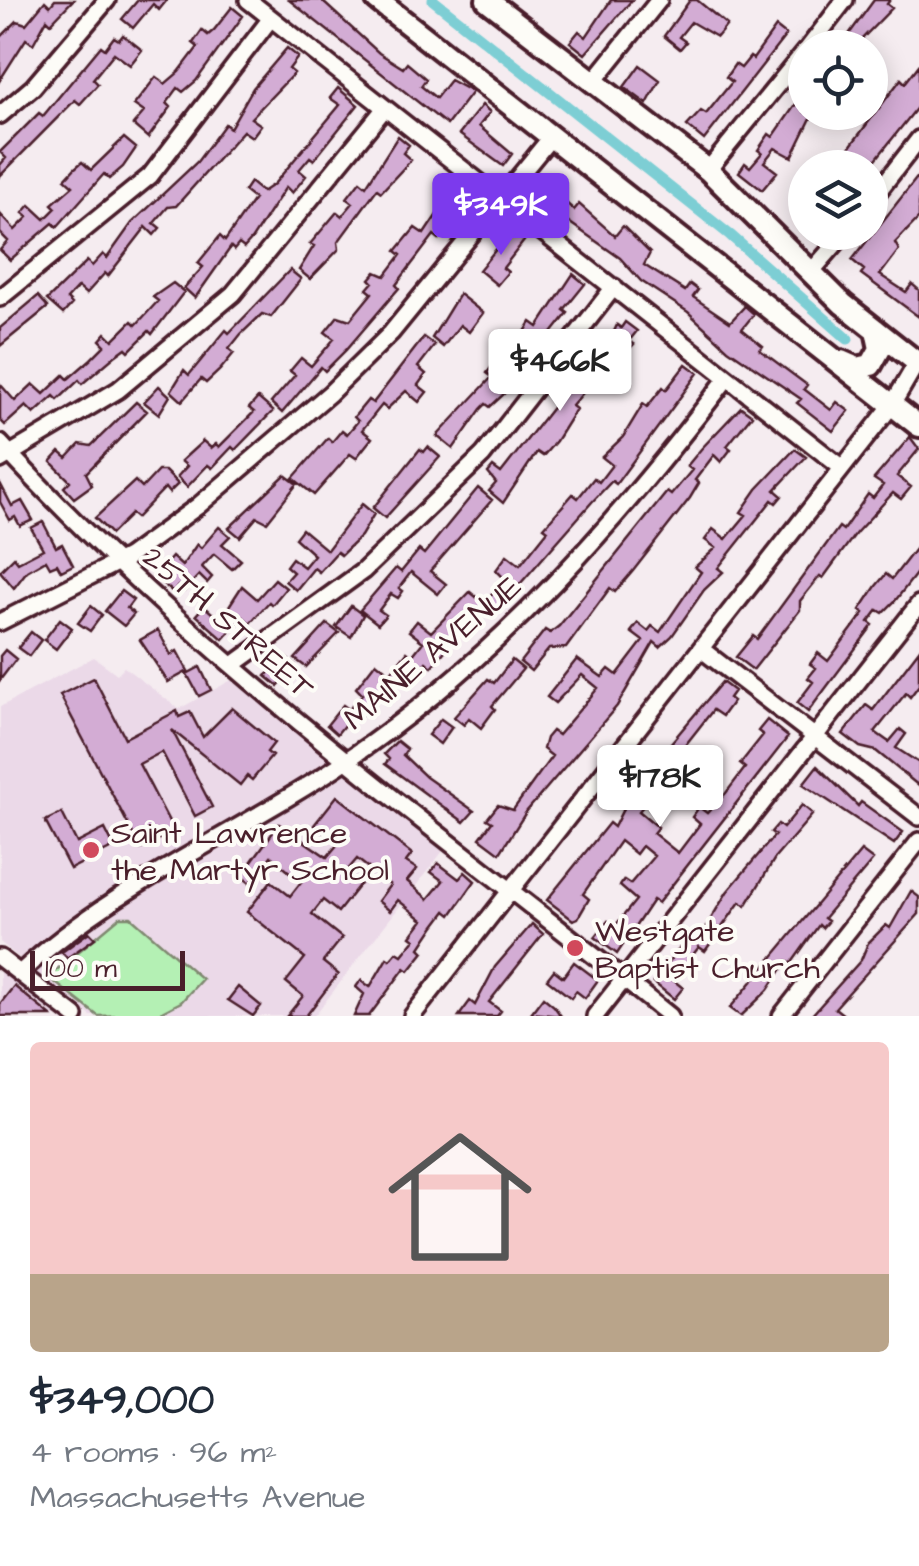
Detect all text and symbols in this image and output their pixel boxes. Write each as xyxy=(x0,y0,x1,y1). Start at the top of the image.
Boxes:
map controls xyxy=(788,30,888,250)
button: locate xyxy=(788,30,888,130)
button: layers xyxy=(788,150,888,250)
pin: $349K xyxy=(431,173,571,258)
text: $349K xyxy=(454,183,548,228)
pin: $466K xyxy=(490,329,630,414)
text: $466K xyxy=(510,339,610,384)
street label: 25TH STREET xyxy=(132,536,324,710)
street label: MAINE AVENUE xyxy=(334,565,532,741)
pin: $178K xyxy=(590,745,730,830)
text: $178K xyxy=(619,755,701,800)
place label: Saint Lawrence the Martyr School xyxy=(111,811,389,893)
marker: Saint Lawrence the Martyr School xyxy=(80,839,102,861)
place label: Westgate Baptist Church xyxy=(595,909,820,991)
marker: Westgate Baptist Church xyxy=(564,937,586,959)
scale bar xyxy=(30,946,185,990)
text: 100 m xyxy=(45,949,117,988)
icon: home xyxy=(370,1107,550,1287)
text: $349,000 xyxy=(30,1372,214,1430)
text: 4 rooms · 96 m² xyxy=(30,1430,277,1475)
text: Massachusetts Avenue xyxy=(30,1475,366,1520)

